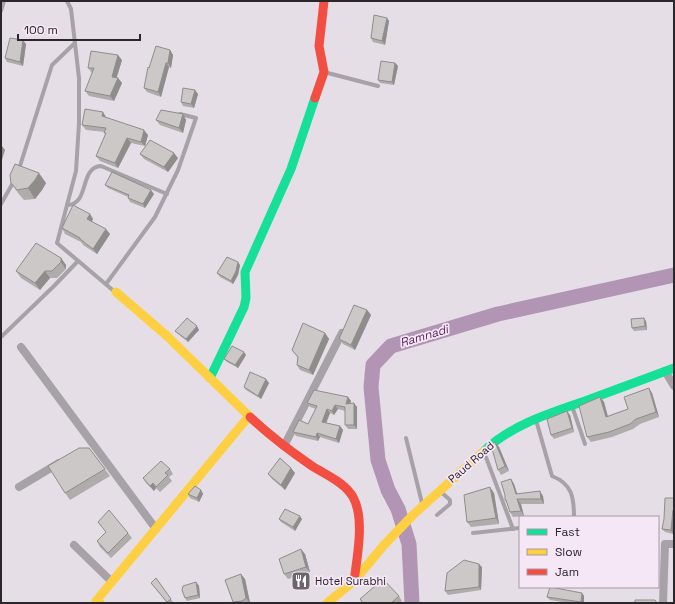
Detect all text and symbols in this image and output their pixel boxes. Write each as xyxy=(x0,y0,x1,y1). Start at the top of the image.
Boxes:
scale bar xyxy=(18,16,140,42)
text: 100 m xyxy=(24,22,58,38)
water label: Ramnadi xyxy=(398,321,452,351)
street label: Paud Road xyxy=(445,438,497,486)
legend xyxy=(519,516,659,588)
text: Fast xyxy=(555,524,580,540)
text: Slow xyxy=(555,544,582,560)
text: Jam xyxy=(555,564,579,580)
restaurant icon: Hotel Surabhi xyxy=(290,570,312,592)
place label: Hotel Surabhi xyxy=(315,574,386,588)

